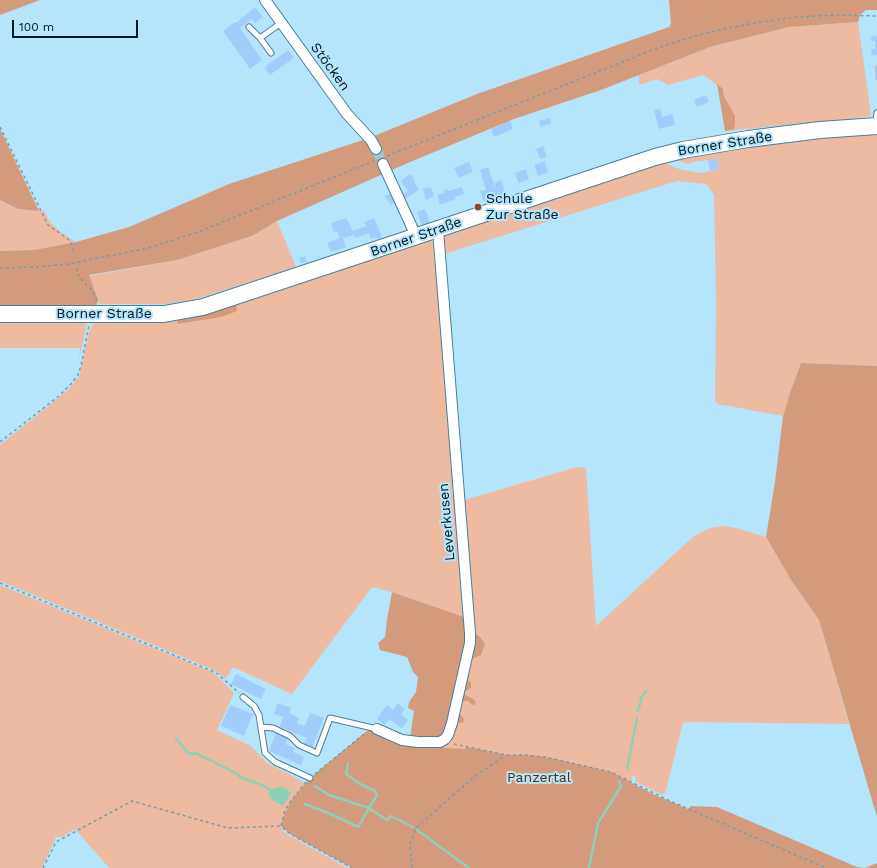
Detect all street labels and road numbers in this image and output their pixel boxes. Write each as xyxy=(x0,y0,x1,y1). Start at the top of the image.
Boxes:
street label: Stöcken xyxy=(307,40,353,94)
street label: Borner Straße xyxy=(677,128,773,160)
street label: Borner Straße xyxy=(368,214,464,260)
street label: Borner Straße xyxy=(56,306,152,322)
street label: Leverkusen xyxy=(435,483,459,561)

